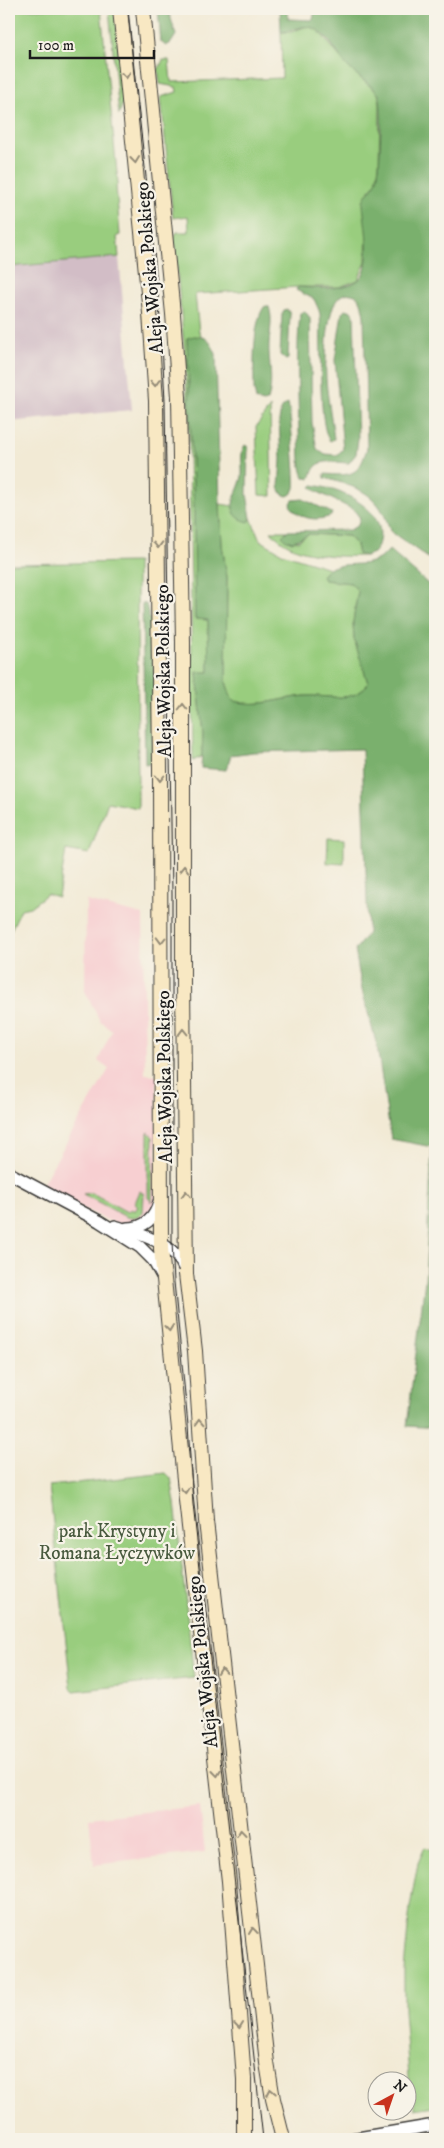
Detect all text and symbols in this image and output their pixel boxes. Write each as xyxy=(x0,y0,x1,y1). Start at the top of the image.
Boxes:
scale bar xyxy=(30,28,154,60)
text: 100 m xyxy=(38,36,74,55)
one-way arrow xyxy=(121,71,132,79)
one-way arrow xyxy=(129,156,140,164)
street label: Aleja Wojska Polskiego xyxy=(131,181,169,355)
one-way arrow xyxy=(149,379,160,387)
one-way arrow xyxy=(153,542,163,550)
street label: Aleja Wojska Polskiego xyxy=(151,584,177,758)
one-way arrow xyxy=(178,703,188,710)
one-way arrow xyxy=(155,774,165,782)
one-way arrow xyxy=(178,865,189,873)
one-way arrow xyxy=(155,937,166,945)
street label: Aleja Wojska Polskiego xyxy=(152,990,178,1164)
one-way arrow xyxy=(178,1028,188,1036)
one-way arrow xyxy=(181,1190,191,1198)
one-way arrow xyxy=(163,1325,174,1333)
one-way arrow xyxy=(194,1418,205,1426)
one-way arrow xyxy=(179,1486,190,1494)
park label: park Krystyny i Romana Łyczywków xyxy=(39,1520,195,1565)
street label: Aleja Wojska Polskiego xyxy=(183,1575,223,1749)
one-way arrow xyxy=(217,1667,228,1675)
one-way arrow xyxy=(211,1770,222,1778)
one-way arrow xyxy=(236,1828,247,1836)
one-way arrow xyxy=(248,1926,259,1934)
one-way arrow xyxy=(233,2021,244,2029)
north arrow xyxy=(366,2070,416,2120)
text: N xyxy=(390,2076,410,2098)
one-way arrow xyxy=(267,2088,277,2096)

